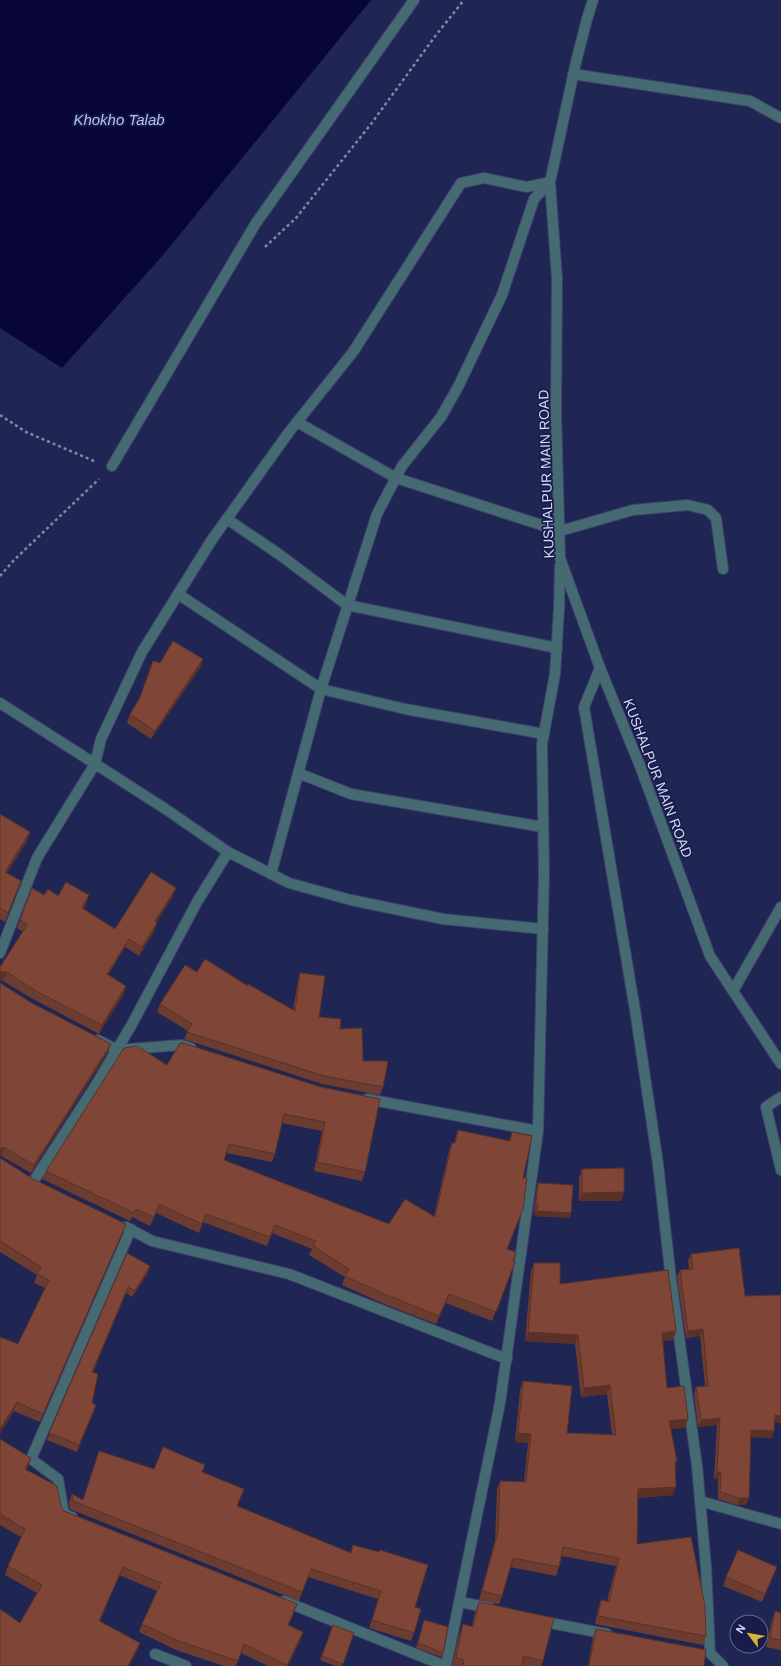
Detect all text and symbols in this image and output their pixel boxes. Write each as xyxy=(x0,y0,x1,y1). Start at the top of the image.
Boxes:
water label: Khokho Talab xyxy=(73,111,165,128)
street label: KUSHALPUR MAIN ROAD xyxy=(535,389,557,559)
street label: KUSHALPUR MAIN ROAD xyxy=(620,696,696,860)
north arrow xyxy=(729,1614,769,1654)
text: N xyxy=(733,1622,748,1635)

